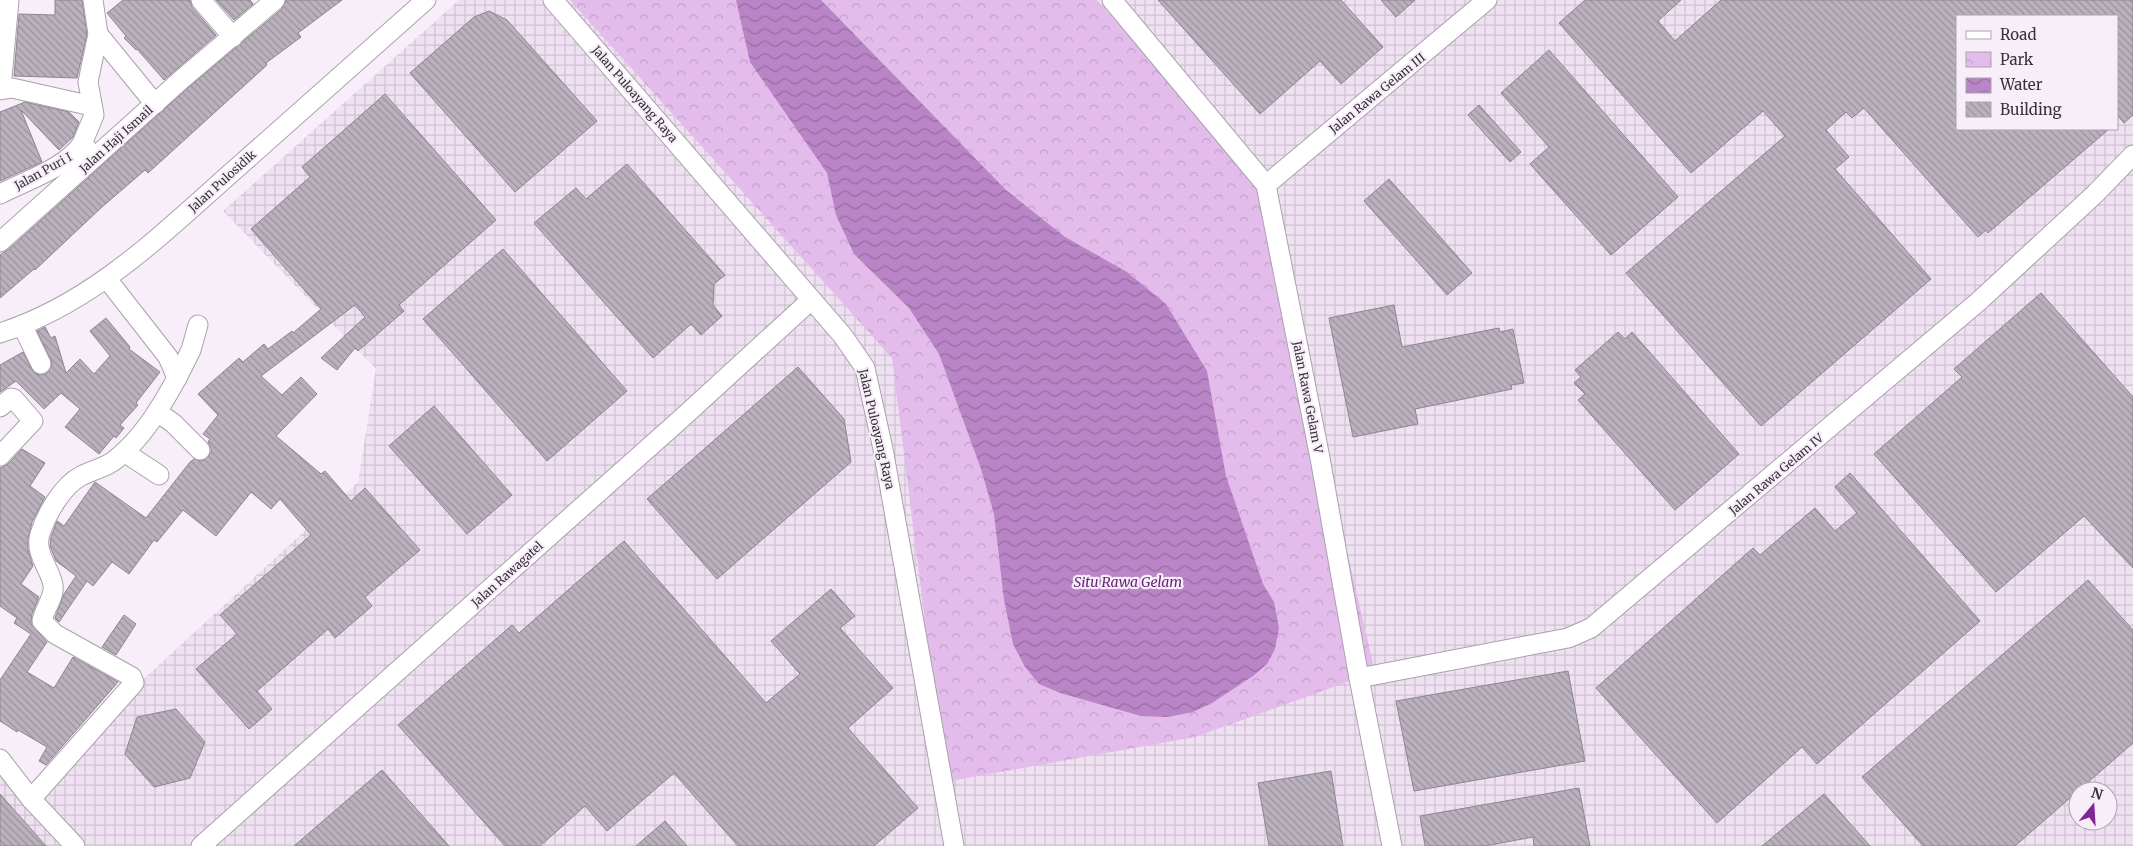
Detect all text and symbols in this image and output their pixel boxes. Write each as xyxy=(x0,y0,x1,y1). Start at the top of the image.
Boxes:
legend xyxy=(1956,15,2118,130)
text: Road xyxy=(2000,25,2036,44)
street label: Jalan Puloayang Raya xyxy=(588,42,681,146)
street label: Jalan Rawa Gelam III xyxy=(1325,50,1428,137)
text: Park xyxy=(2000,50,2034,69)
text: Water xyxy=(1999,75,2043,94)
text: Building xyxy=(2000,100,2062,119)
street label: Jalan Haji Ismail xyxy=(75,102,156,177)
street label: Jalan Pulosidik xyxy=(184,146,259,216)
street label: Jalan Puri I xyxy=(11,149,74,193)
street label: Jalan Rawa Gelam V xyxy=(1290,339,1326,455)
street label: Jalan Puloayang Raya xyxy=(856,366,898,491)
street label: Jalan Rawa Gelam IV xyxy=(1725,430,1827,518)
street label: Jalan Rawagatel xyxy=(467,538,546,611)
water label: Situ Rawa Gelam xyxy=(1074,573,1182,591)
north arrow xyxy=(2068,781,2118,831)
text: N xyxy=(2089,783,2105,804)

